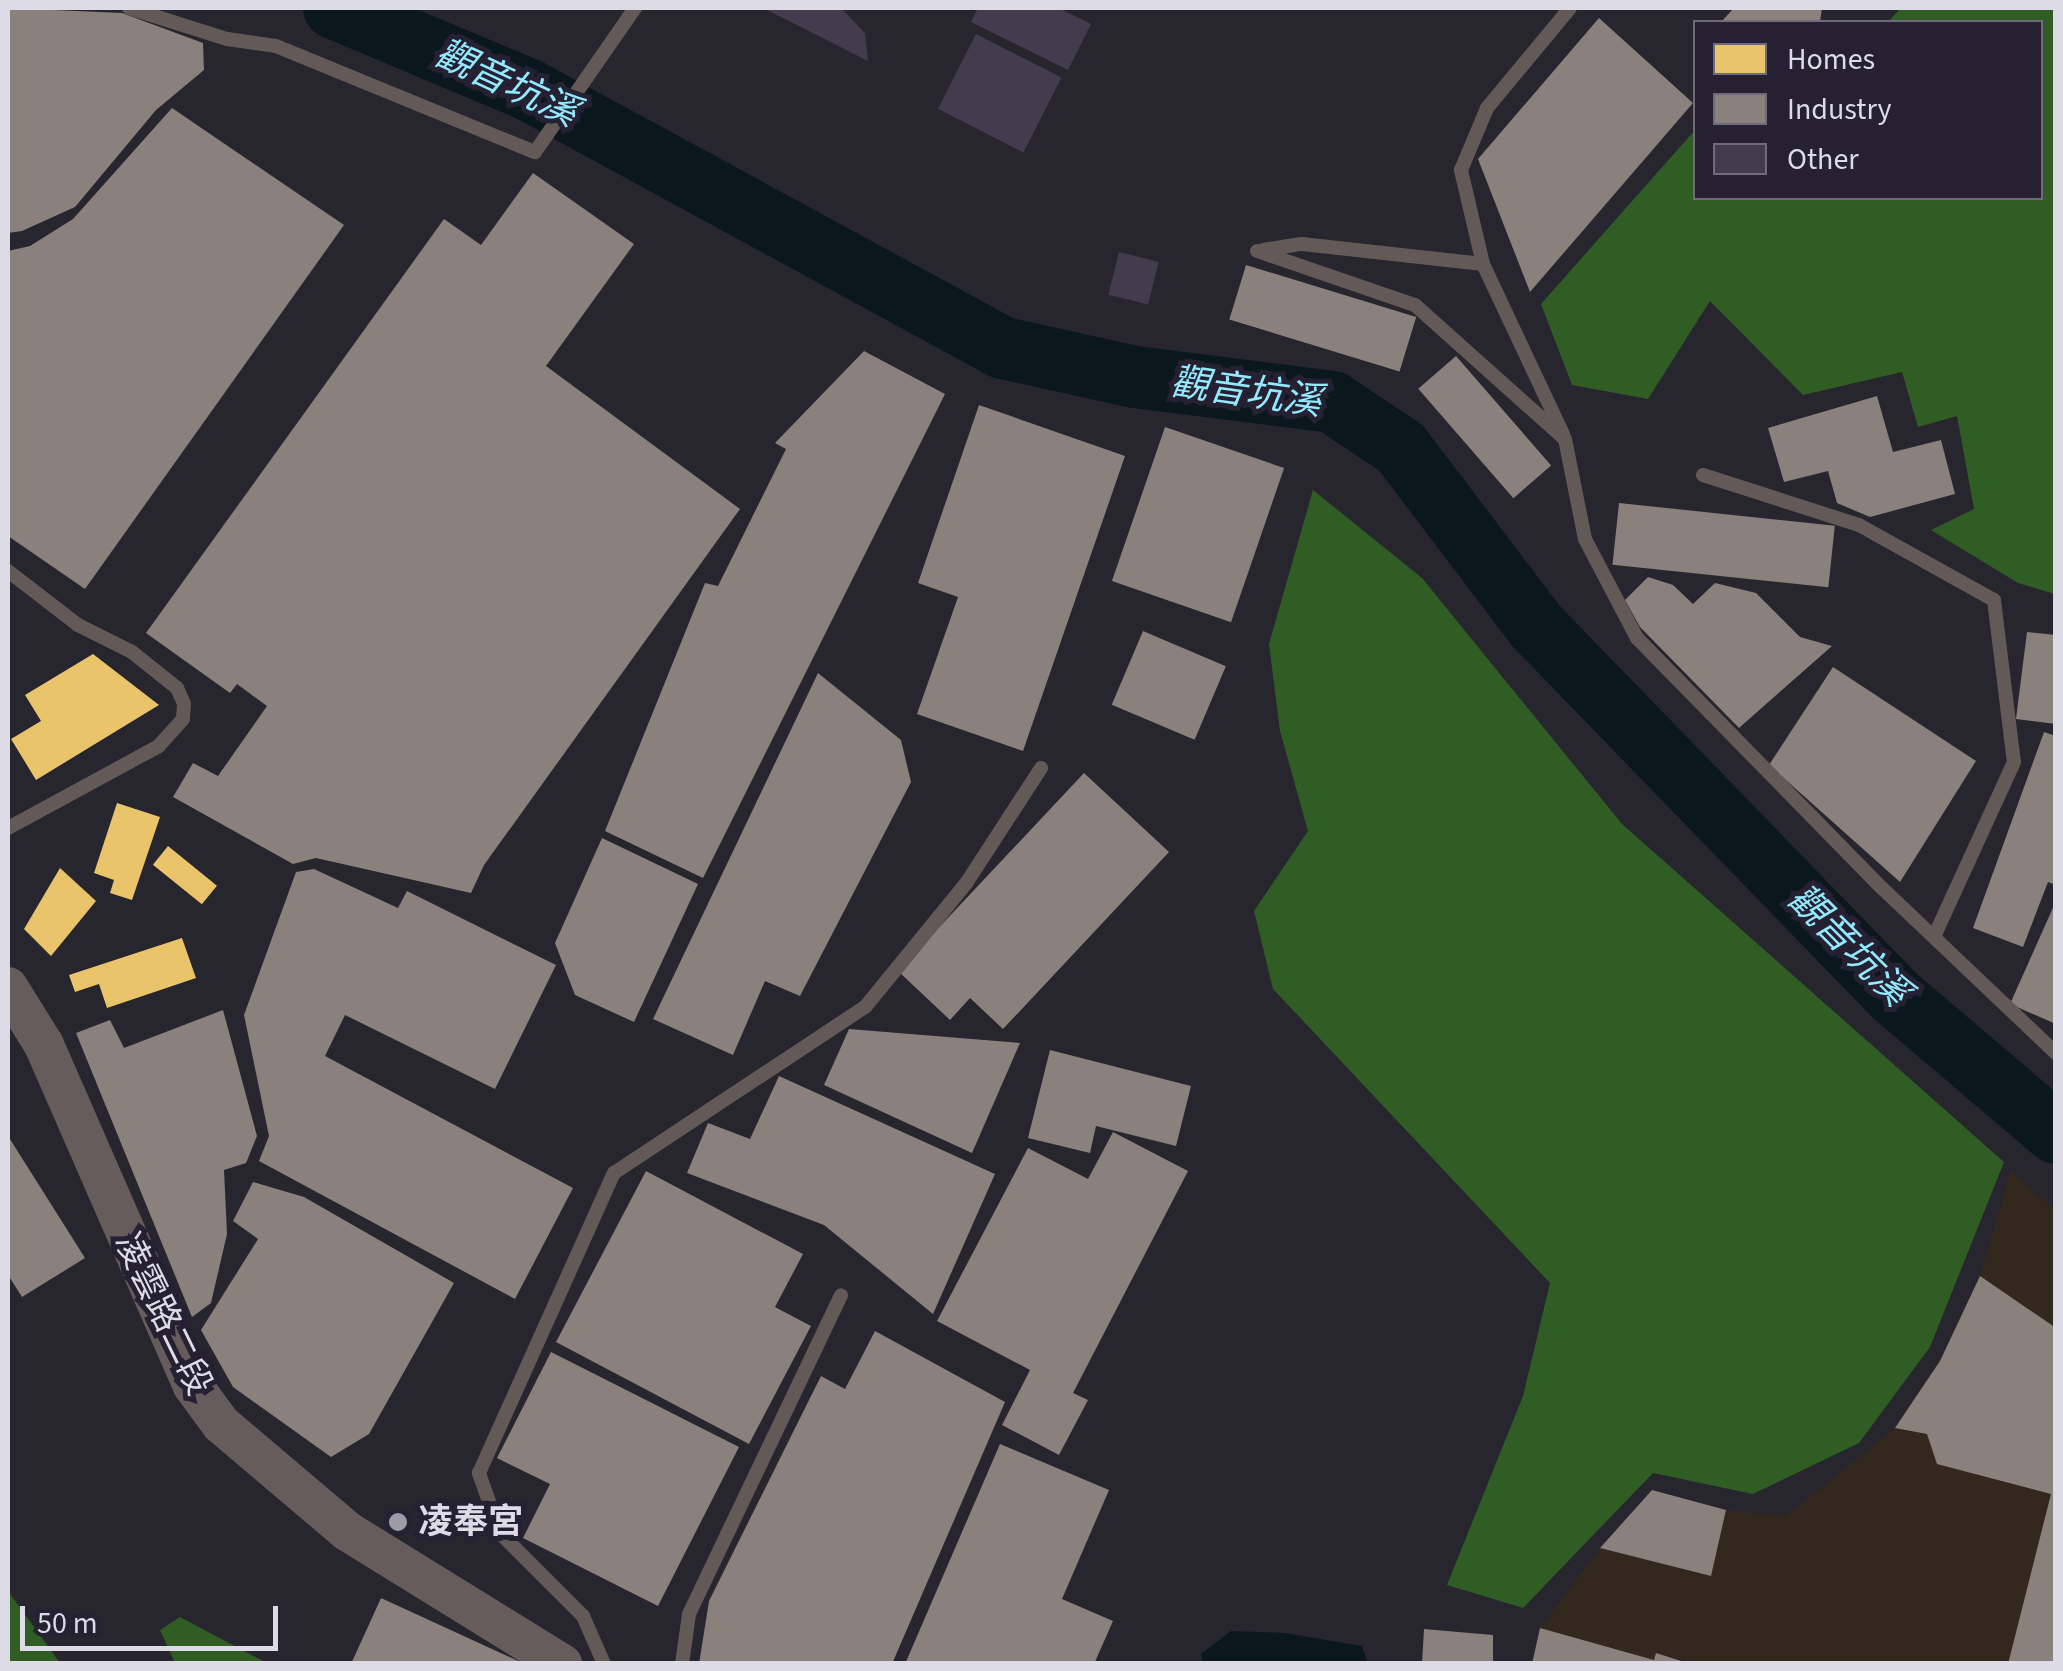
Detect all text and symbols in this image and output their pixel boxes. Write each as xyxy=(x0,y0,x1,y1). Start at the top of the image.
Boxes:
legend xyxy=(1693,20,2043,200)
water label: 觀音坑溪 xyxy=(427,31,585,137)
text: Homes xyxy=(1787,38,1875,81)
text: Industry xyxy=(1787,88,1892,131)
text: Other xyxy=(1787,138,1859,181)
water label: 觀音坑溪 xyxy=(1168,360,1324,426)
water label: 觀音坑溪 xyxy=(1778,876,1918,1016)
street label: 凌雲路二段 xyxy=(106,1226,220,1402)
place label: 凌奉宮 xyxy=(418,1501,523,1543)
marker: 凌奉宮 xyxy=(387,1511,409,1533)
scale bar xyxy=(25,1586,282,1648)
text: 50 m xyxy=(37,1602,98,1645)

